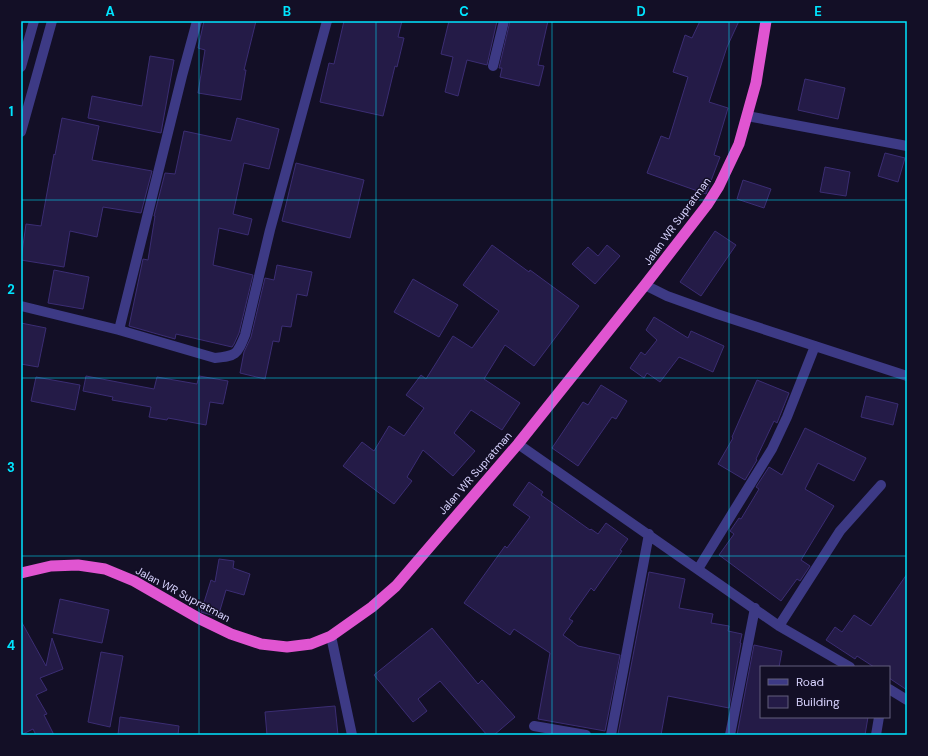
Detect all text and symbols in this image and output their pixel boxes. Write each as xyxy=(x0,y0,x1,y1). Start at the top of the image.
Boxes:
text: A xyxy=(105,3,115,20)
text: B xyxy=(283,3,291,20)
text: C xyxy=(459,3,469,20)
text: D xyxy=(636,3,646,20)
text: E xyxy=(814,3,822,20)
text: 1 xyxy=(9,103,13,120)
street label: Jalan WR Supratman xyxy=(640,174,714,268)
text: 2 xyxy=(7,281,15,298)
street label: Jalan WR Supratman xyxy=(435,429,515,517)
text: 3 xyxy=(7,459,15,476)
street label: Jalan WR Supratman xyxy=(133,563,233,625)
text: 4 xyxy=(7,637,15,654)
legend xyxy=(760,666,890,718)
text: Road xyxy=(796,674,824,690)
text: Building xyxy=(796,694,840,710)

